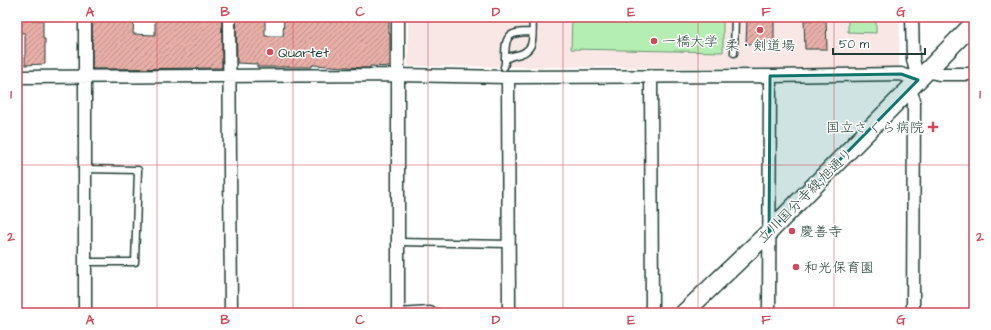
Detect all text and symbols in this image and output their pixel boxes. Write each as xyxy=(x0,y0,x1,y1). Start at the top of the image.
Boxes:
text: A xyxy=(86,3,95,21)
text: B xyxy=(220,3,230,21)
text: C xyxy=(355,3,365,21)
text: D xyxy=(492,3,501,21)
text: E xyxy=(627,3,635,21)
text: F xyxy=(761,3,771,21)
text: G xyxy=(896,3,906,21)
marker: 柔・剣道場 xyxy=(755,25,765,35)
scale bar xyxy=(833,30,925,56)
place label: 一橋大学 xyxy=(662,32,718,52)
marker: 一橋大学 xyxy=(649,36,659,46)
place label: 柔・剣道場 xyxy=(725,36,795,56)
text: 50 m xyxy=(839,36,870,53)
place label: Quartet xyxy=(278,43,329,63)
marker: Quartet xyxy=(265,47,275,57)
text: 1 xyxy=(10,85,12,103)
text: 1 xyxy=(979,85,981,103)
place label: 国立さくら病院 xyxy=(826,118,924,138)
marker: 国立さくら病院 xyxy=(927,121,939,133)
street label: 立川国分寺線;旭通り xyxy=(753,143,858,248)
place label: 慶善寺 xyxy=(800,222,842,242)
marker: 慶善寺 xyxy=(787,226,797,236)
text: 2 xyxy=(6,228,15,246)
text: 2 xyxy=(975,228,984,246)
place label: 和光保育園 xyxy=(804,258,874,278)
marker: 和光保育園 xyxy=(791,262,801,272)
text: A xyxy=(86,311,95,329)
text: B xyxy=(220,311,230,329)
text: C xyxy=(355,311,365,329)
text: D xyxy=(492,311,501,329)
text: E xyxy=(627,311,635,329)
text: F xyxy=(761,311,771,329)
text: G xyxy=(896,311,906,329)

